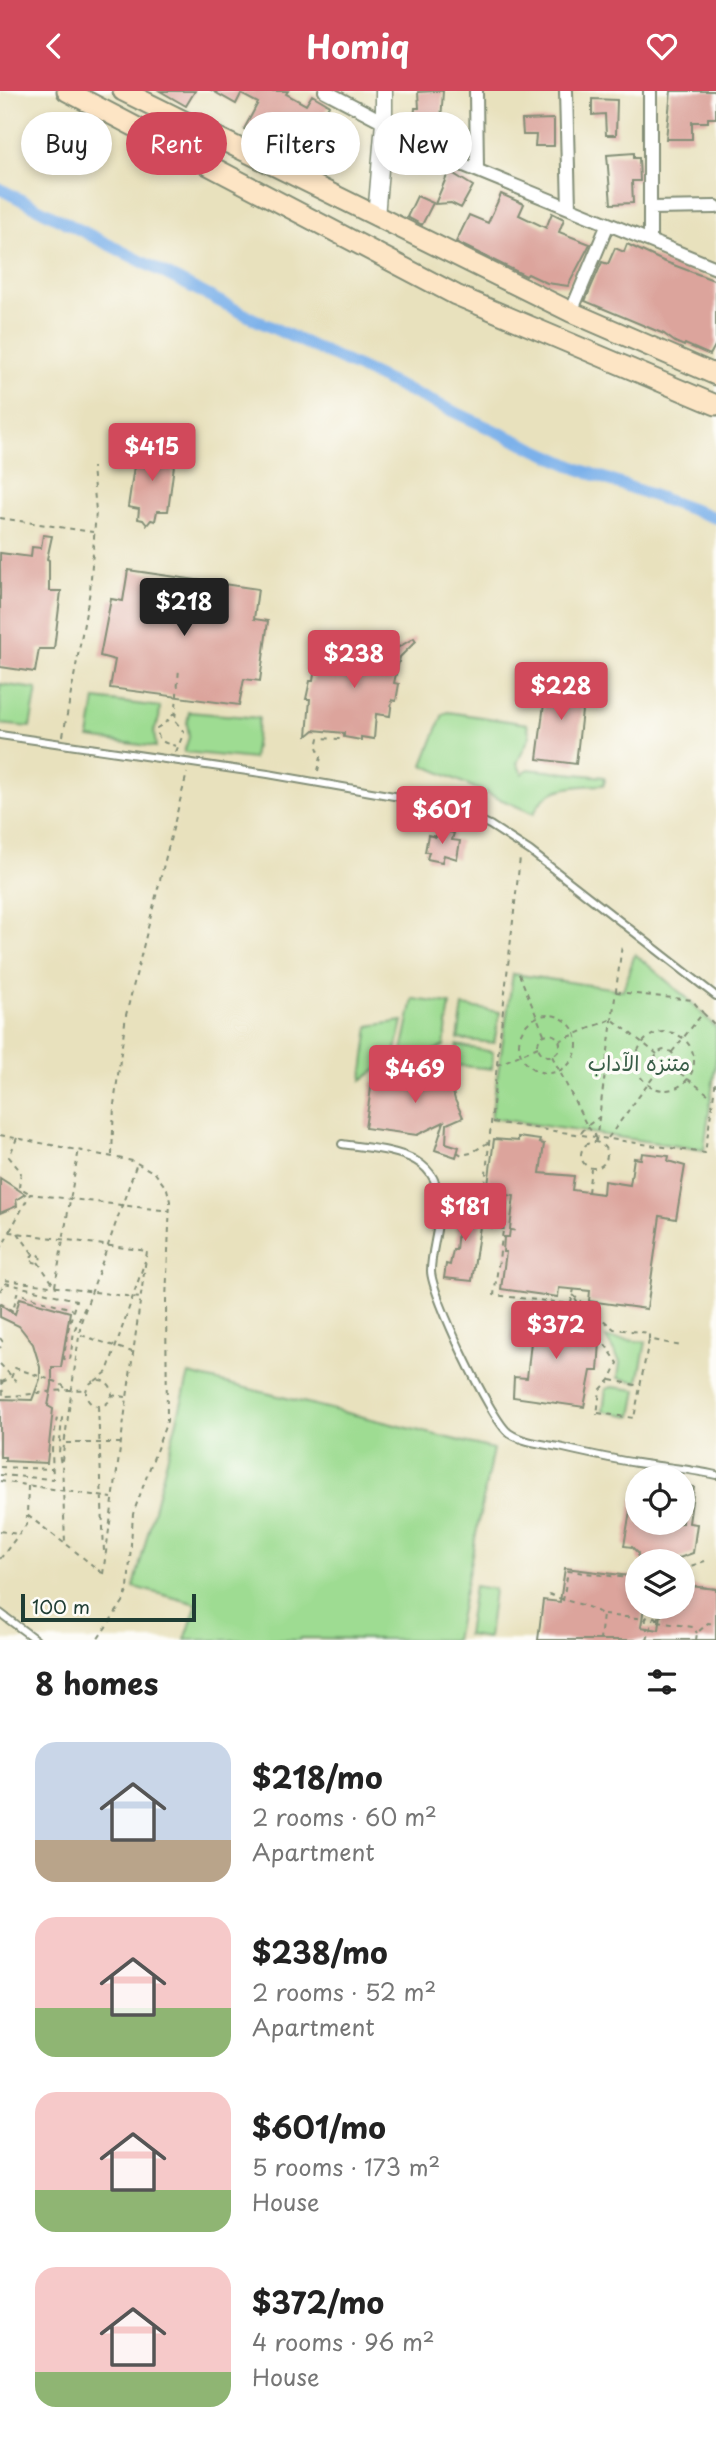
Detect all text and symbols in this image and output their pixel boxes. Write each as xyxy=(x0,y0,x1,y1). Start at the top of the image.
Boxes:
text: Homiq xyxy=(306,22,410,70)
icon: back xyxy=(35,27,73,65)
icon: heart xyxy=(643,27,681,65)
chip: Buy xyxy=(21,112,112,175)
chip: Rent xyxy=(126,112,227,175)
chip: Filters xyxy=(241,112,360,175)
chip: New xyxy=(374,112,472,175)
pin: $415 xyxy=(111,423,193,483)
text: $415 xyxy=(125,428,180,463)
pin: $218 xyxy=(143,579,225,638)
text: $218 xyxy=(156,583,212,618)
pin: $238 xyxy=(313,631,395,690)
text: $238 xyxy=(324,635,384,670)
pin: $228 xyxy=(520,663,602,722)
text: $228 xyxy=(531,667,591,702)
pin: $601 xyxy=(401,787,483,846)
text: $601 xyxy=(412,791,472,826)
pin: $469 xyxy=(374,1045,456,1105)
park label: متنزه الآداب xyxy=(588,1046,690,1078)
text: $469 xyxy=(385,1050,445,1085)
pin: $181 xyxy=(424,1183,506,1243)
text: $181 xyxy=(440,1188,490,1223)
pin: $372 xyxy=(515,1301,597,1361)
text: $372 xyxy=(527,1306,585,1341)
map controls xyxy=(625,1465,695,1619)
button: locate xyxy=(625,1465,695,1535)
button: layers xyxy=(625,1549,695,1619)
scale bar xyxy=(21,1591,196,1623)
text: 100 m xyxy=(32,1592,90,1620)
text: 8 homes xyxy=(35,1660,158,1705)
icon: filters xyxy=(643,1663,681,1701)
text: $218/mo xyxy=(252,1754,383,1799)
icon: home xyxy=(91,1770,175,1854)
text: 2 rooms · 60 m² xyxy=(252,1799,437,1834)
text: Apartment xyxy=(252,1834,375,1869)
text: $238/mo xyxy=(252,1929,388,1974)
icon: home xyxy=(91,1945,175,2029)
text: 2 rooms · 52 m² xyxy=(252,1974,436,2009)
text: Apartment xyxy=(252,2009,375,2044)
text: $601/mo xyxy=(252,2104,386,2149)
icon: home xyxy=(91,2120,175,2204)
text: 5 rooms · 173 m² xyxy=(252,2149,440,2184)
text: House xyxy=(252,2184,319,2219)
text: $372/mo xyxy=(252,2279,384,2324)
icon: home xyxy=(91,2295,175,2379)
text: 4 rooms · 96 m² xyxy=(252,2324,435,2359)
text: House xyxy=(252,2359,319,2394)

